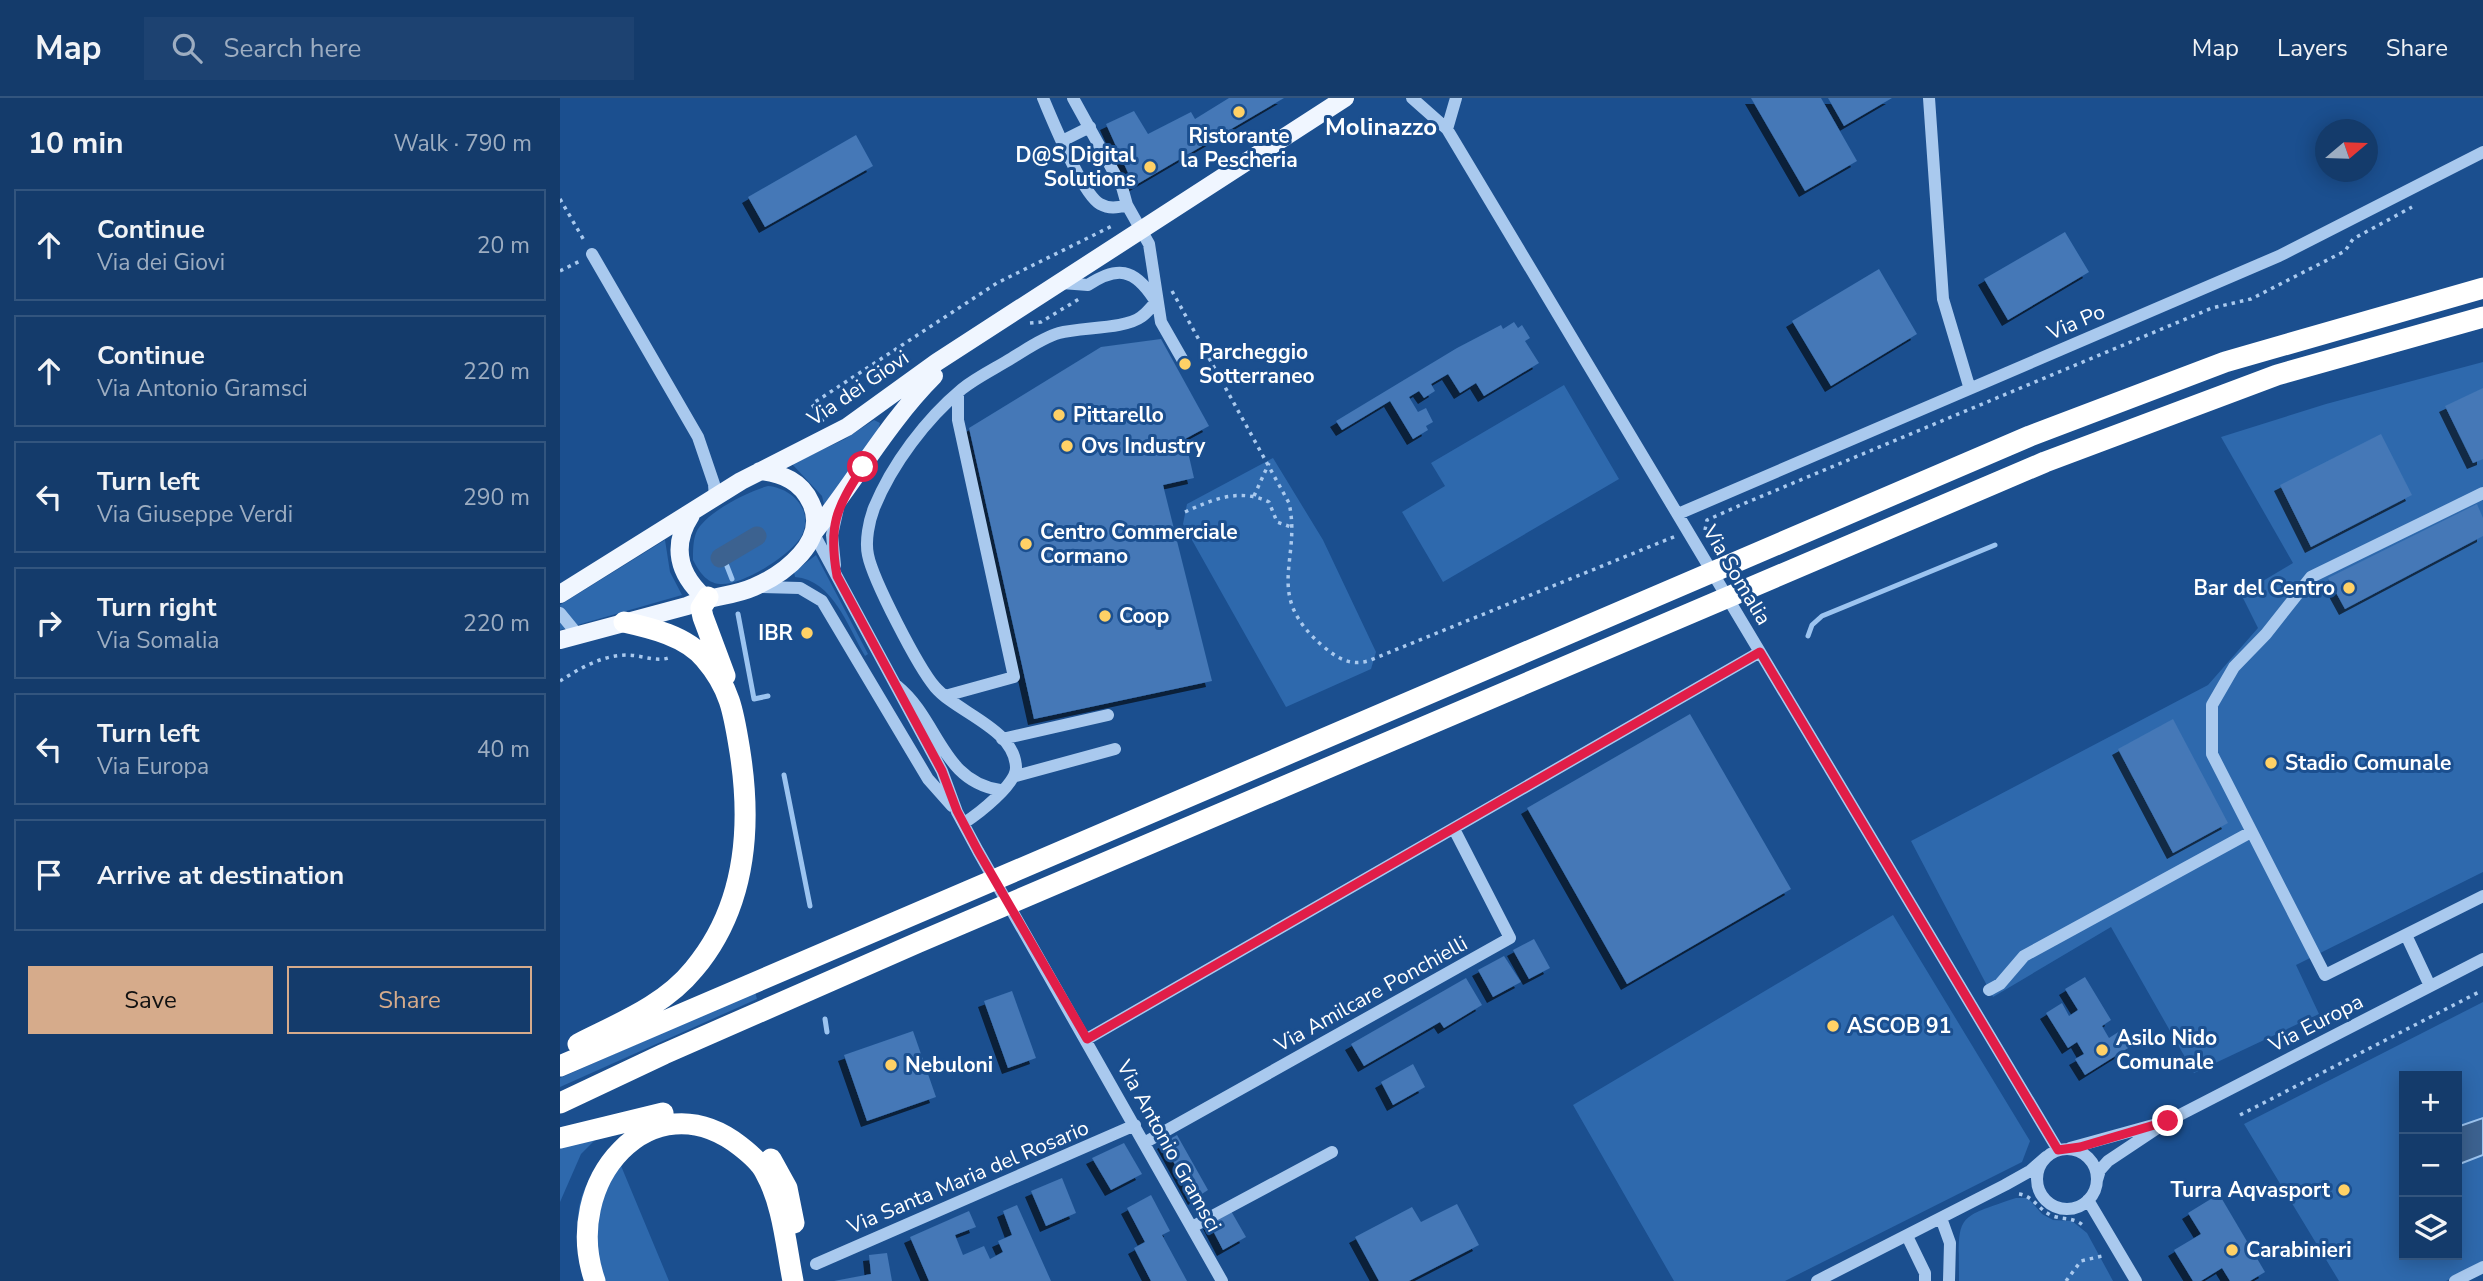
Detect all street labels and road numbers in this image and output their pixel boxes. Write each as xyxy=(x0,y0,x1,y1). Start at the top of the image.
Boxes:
street label: Via Po xyxy=(2042,297,2109,347)
street label: Via dei Giovi xyxy=(801,344,914,433)
street label: Via Somalia xyxy=(1696,519,1778,630)
street label: Via Amilcare Ponchielli xyxy=(1269,929,1472,1059)
street label: Via Europa xyxy=(2263,987,2368,1059)
street label: Via Antonio Gramsci xyxy=(1110,1054,1228,1237)
street label: Via Santa Maria del Rosario xyxy=(842,1113,1093,1241)

